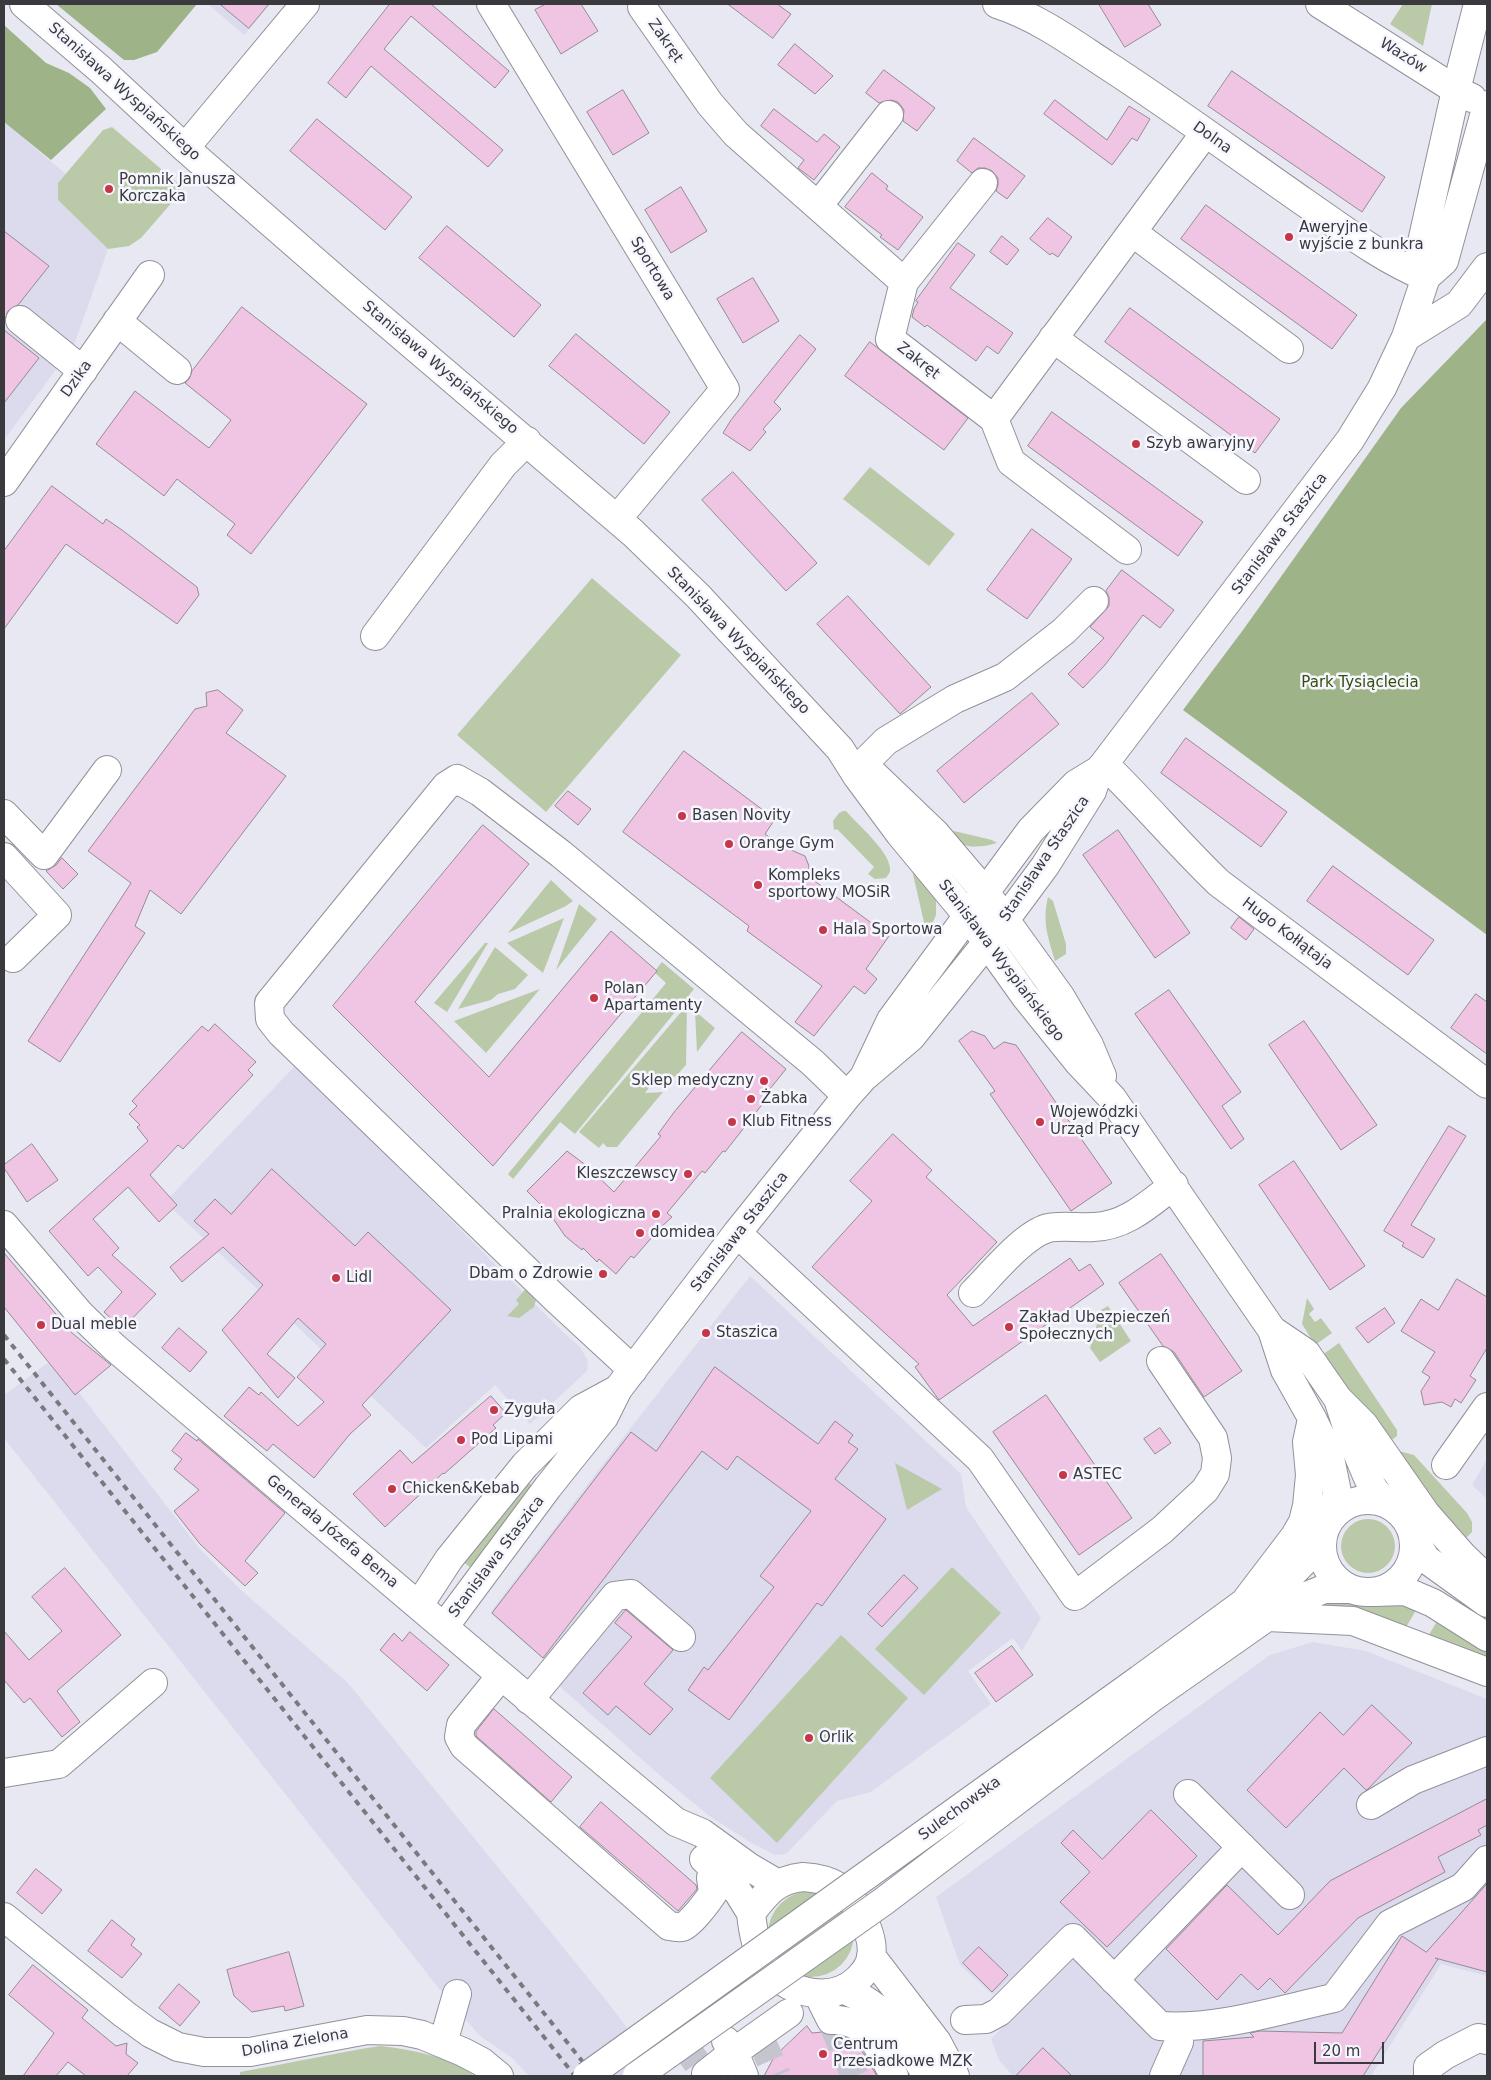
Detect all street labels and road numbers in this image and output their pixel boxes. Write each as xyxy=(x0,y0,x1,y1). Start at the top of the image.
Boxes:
street label: Zakręt xyxy=(643,16,687,66)
street label: Stanisława Wyspiańskiego xyxy=(44,19,204,165)
street label: Wazów xyxy=(1376,34,1430,78)
street label: Dolna xyxy=(1189,118,1235,158)
street label: Sportowa xyxy=(626,234,678,304)
street label: Stanisława Wyspiańskiego xyxy=(358,297,522,439)
street label: Zakręt xyxy=(893,339,943,383)
street label: Dzika xyxy=(58,357,96,401)
street label: Stanisława Staszica xyxy=(1228,470,1332,598)
street label: Stanisława Wyspiańskiego xyxy=(663,564,813,718)
street label: Stanisława Staszica xyxy=(996,793,1094,925)
street label: Stanisława Wyspiańskiego xyxy=(934,877,1068,1045)
street label: Hugo Kołłątaja xyxy=(1238,894,1336,974)
street label: Stanisława Staszica xyxy=(687,1168,793,1296)
street label: Generała Józefa Bema xyxy=(262,1472,402,1592)
street label: Stanisława Staszica xyxy=(445,1493,549,1621)
street label: Sulechowska xyxy=(915,1773,1005,1845)
street label: Dolina Zielona xyxy=(240,2025,350,2061)

